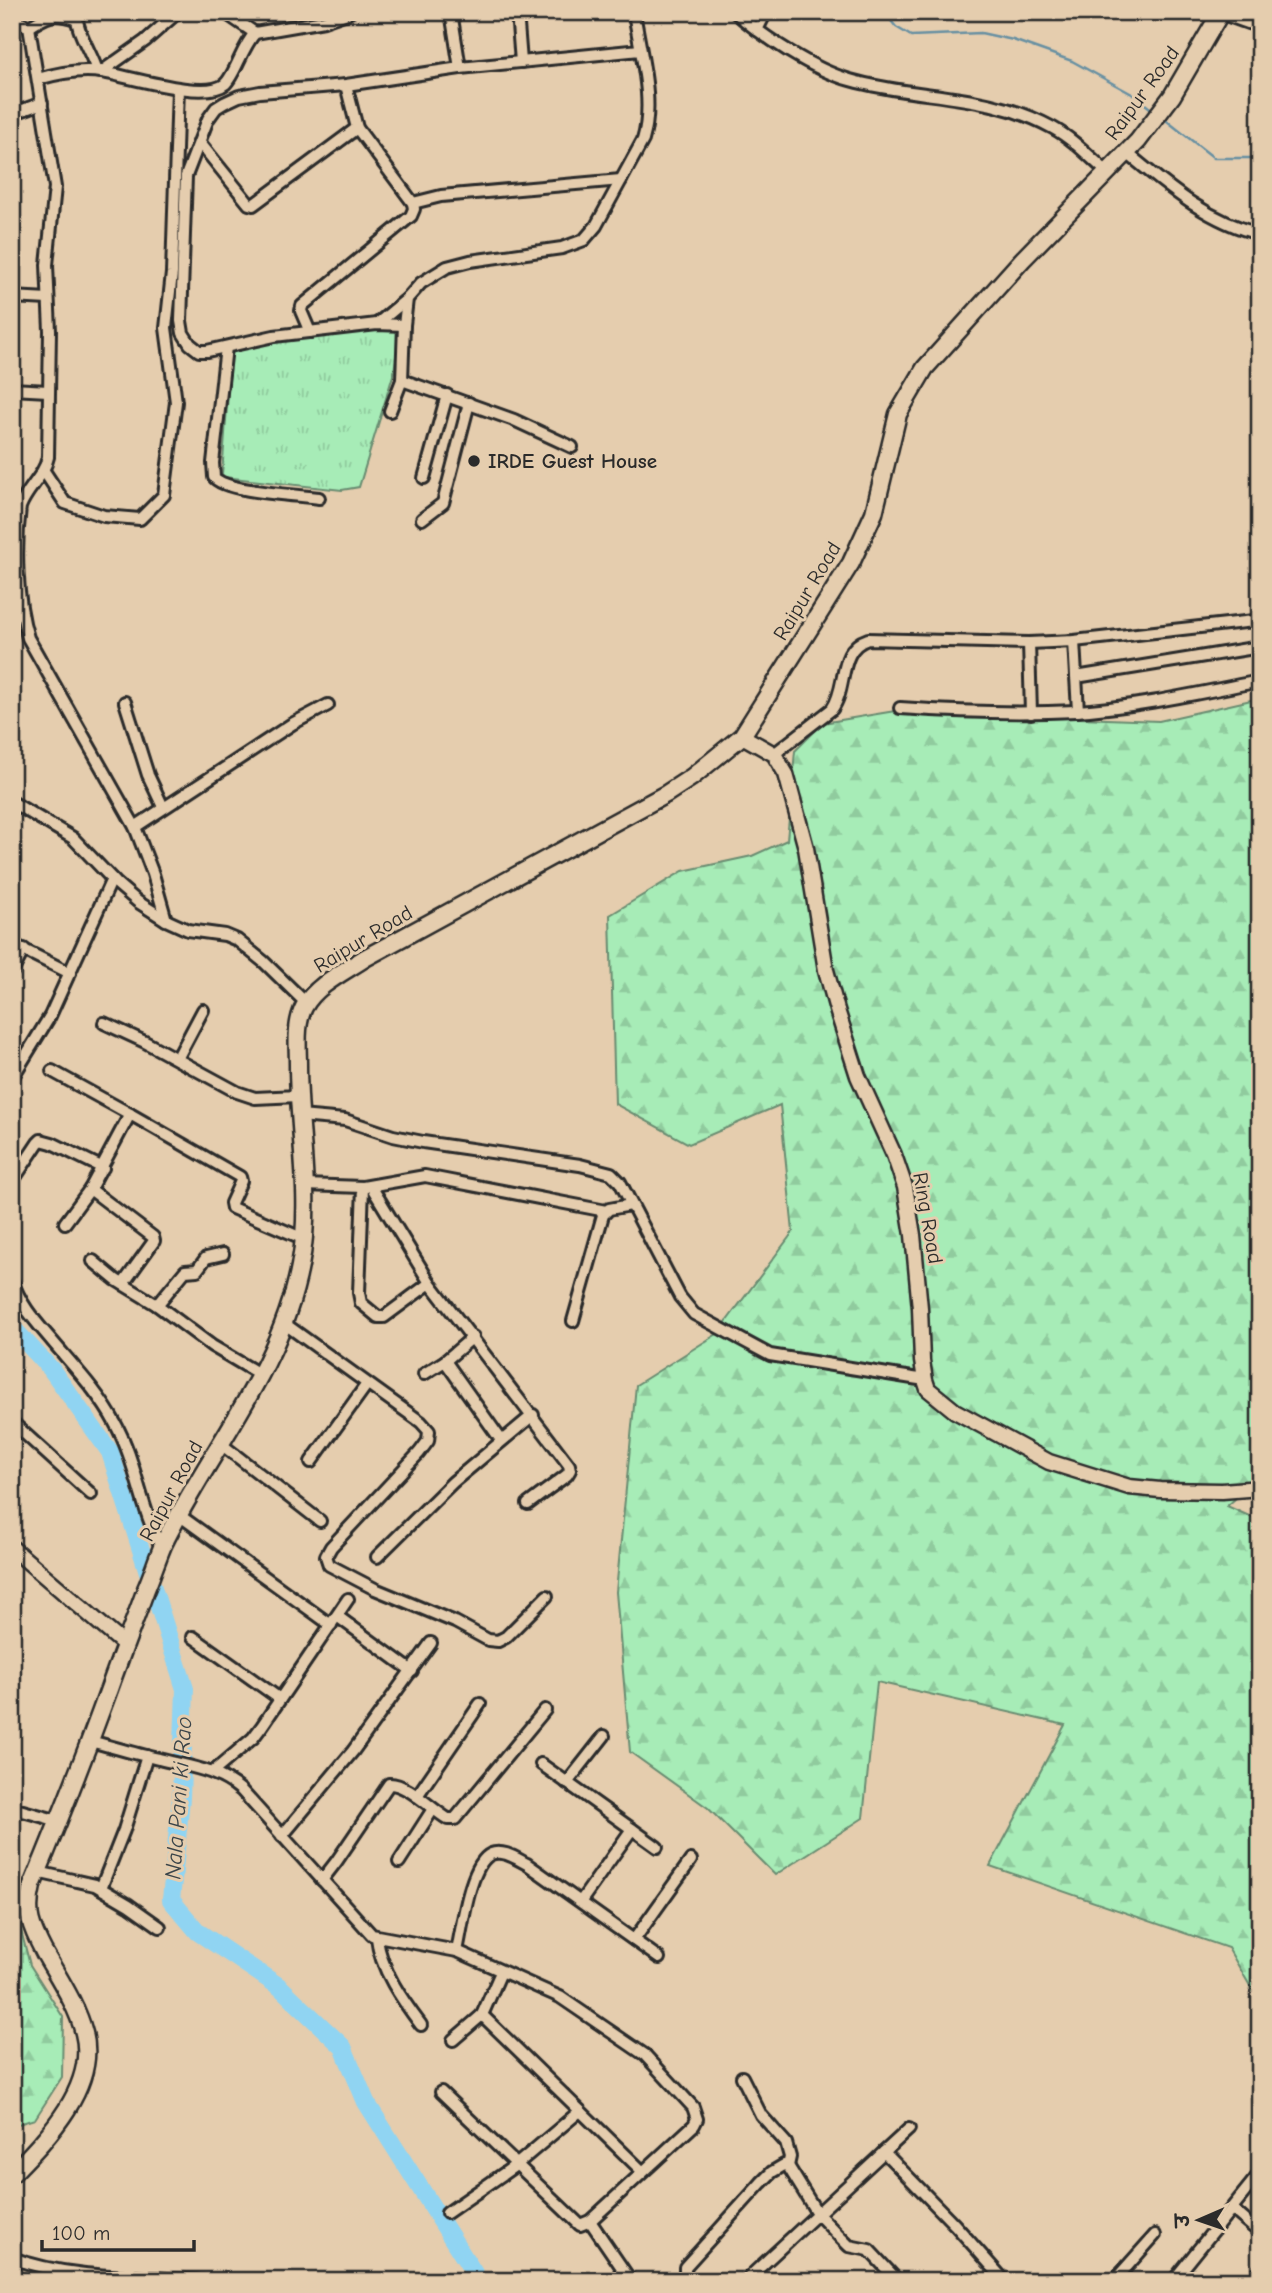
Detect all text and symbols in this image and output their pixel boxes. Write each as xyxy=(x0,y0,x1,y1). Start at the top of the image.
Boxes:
street label: Raipur Road xyxy=(1100,41,1184,145)
place label: IRDE Guest House xyxy=(488,449,657,473)
marker: IRDE Guest House xyxy=(466,453,482,469)
street label: Raipur Road xyxy=(768,537,846,645)
street label: Raipur Road xyxy=(309,900,417,978)
street label: Ring Road xyxy=(908,1170,948,1266)
street label: Raipur Road xyxy=(134,1437,208,1545)
water label: Nala Pani ki Rao xyxy=(159,1716,198,1881)
north arrow xyxy=(1164,2184,1234,2254)
scale bar xyxy=(42,2209,194,2253)
text: उ xyxy=(1172,2212,1194,2229)
text: 100 m xyxy=(52,2221,110,2245)

